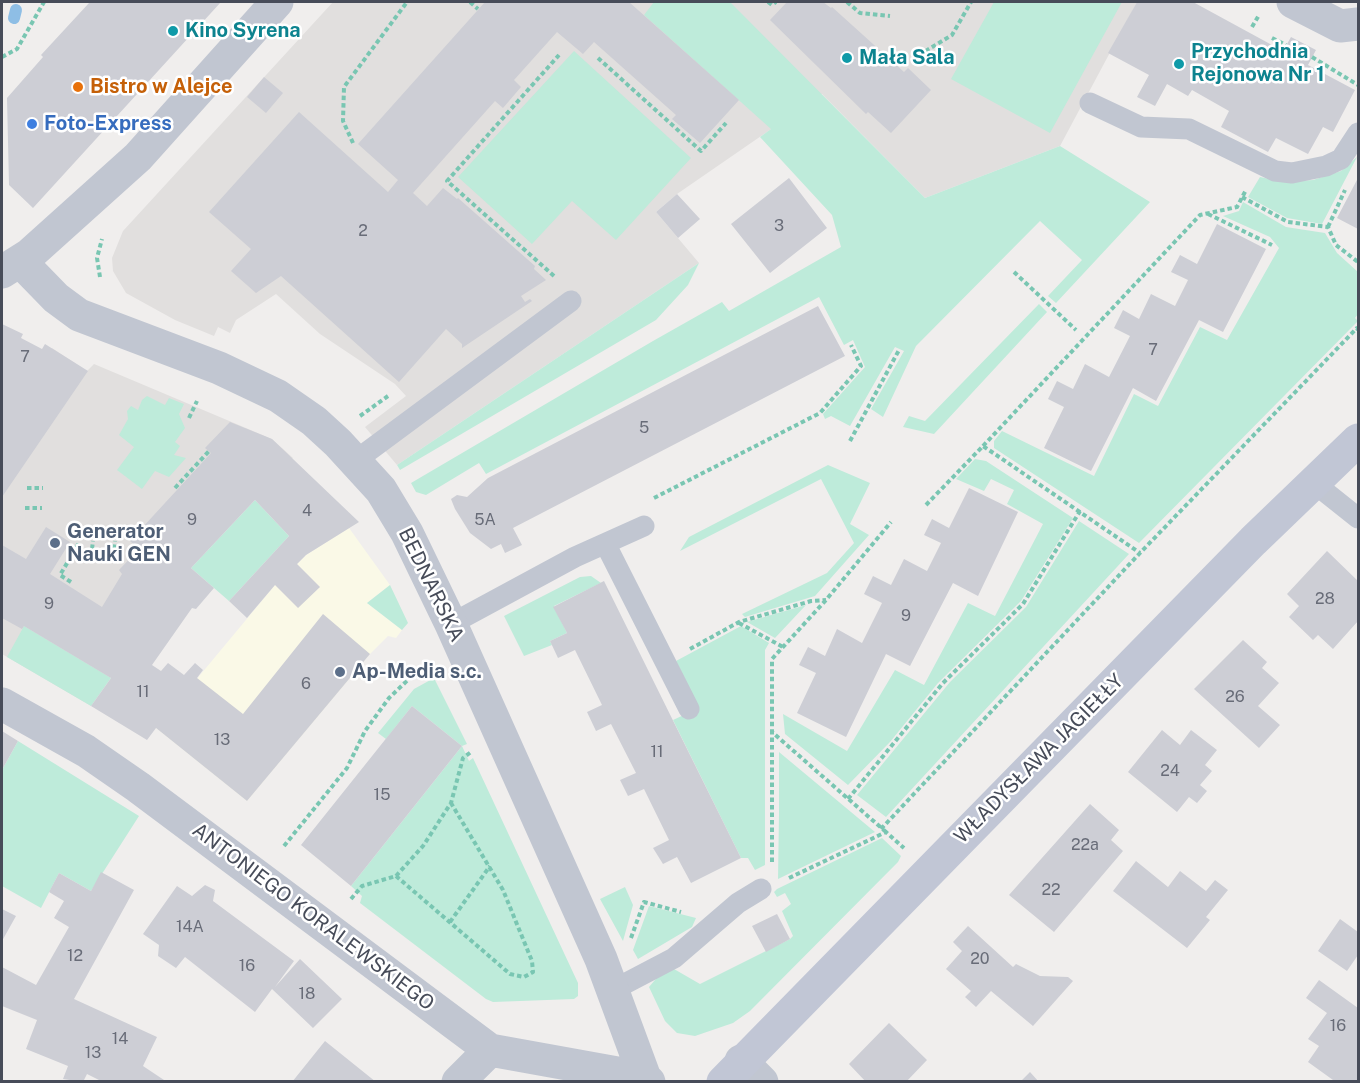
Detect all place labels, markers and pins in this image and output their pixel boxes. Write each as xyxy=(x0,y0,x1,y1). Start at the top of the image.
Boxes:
place label: Kino Syrena xyxy=(185,19,301,43)
marker: Kino Syrena xyxy=(166,24,180,38)
place label: Przychodnia Rejonowa Nr 1 xyxy=(1191,40,1325,87)
place label: Mała Sala xyxy=(859,46,955,70)
marker: Mała Sala xyxy=(840,51,854,65)
marker: Przychodnia Rejonowa Nr 1 xyxy=(1172,57,1186,71)
place label: Bistro w Alejce xyxy=(90,75,233,99)
marker: Bistro w Alejce xyxy=(71,80,85,94)
place label: Foto-Express xyxy=(44,112,172,136)
marker: Foto-Express xyxy=(25,117,39,131)
place label: Generator Nauki GEN xyxy=(67,520,171,567)
marker: Generator Nauki GEN xyxy=(48,536,62,550)
place label: Ap-Media s.c. xyxy=(352,660,482,684)
marker: Ap-Media s.c. xyxy=(333,665,347,679)

